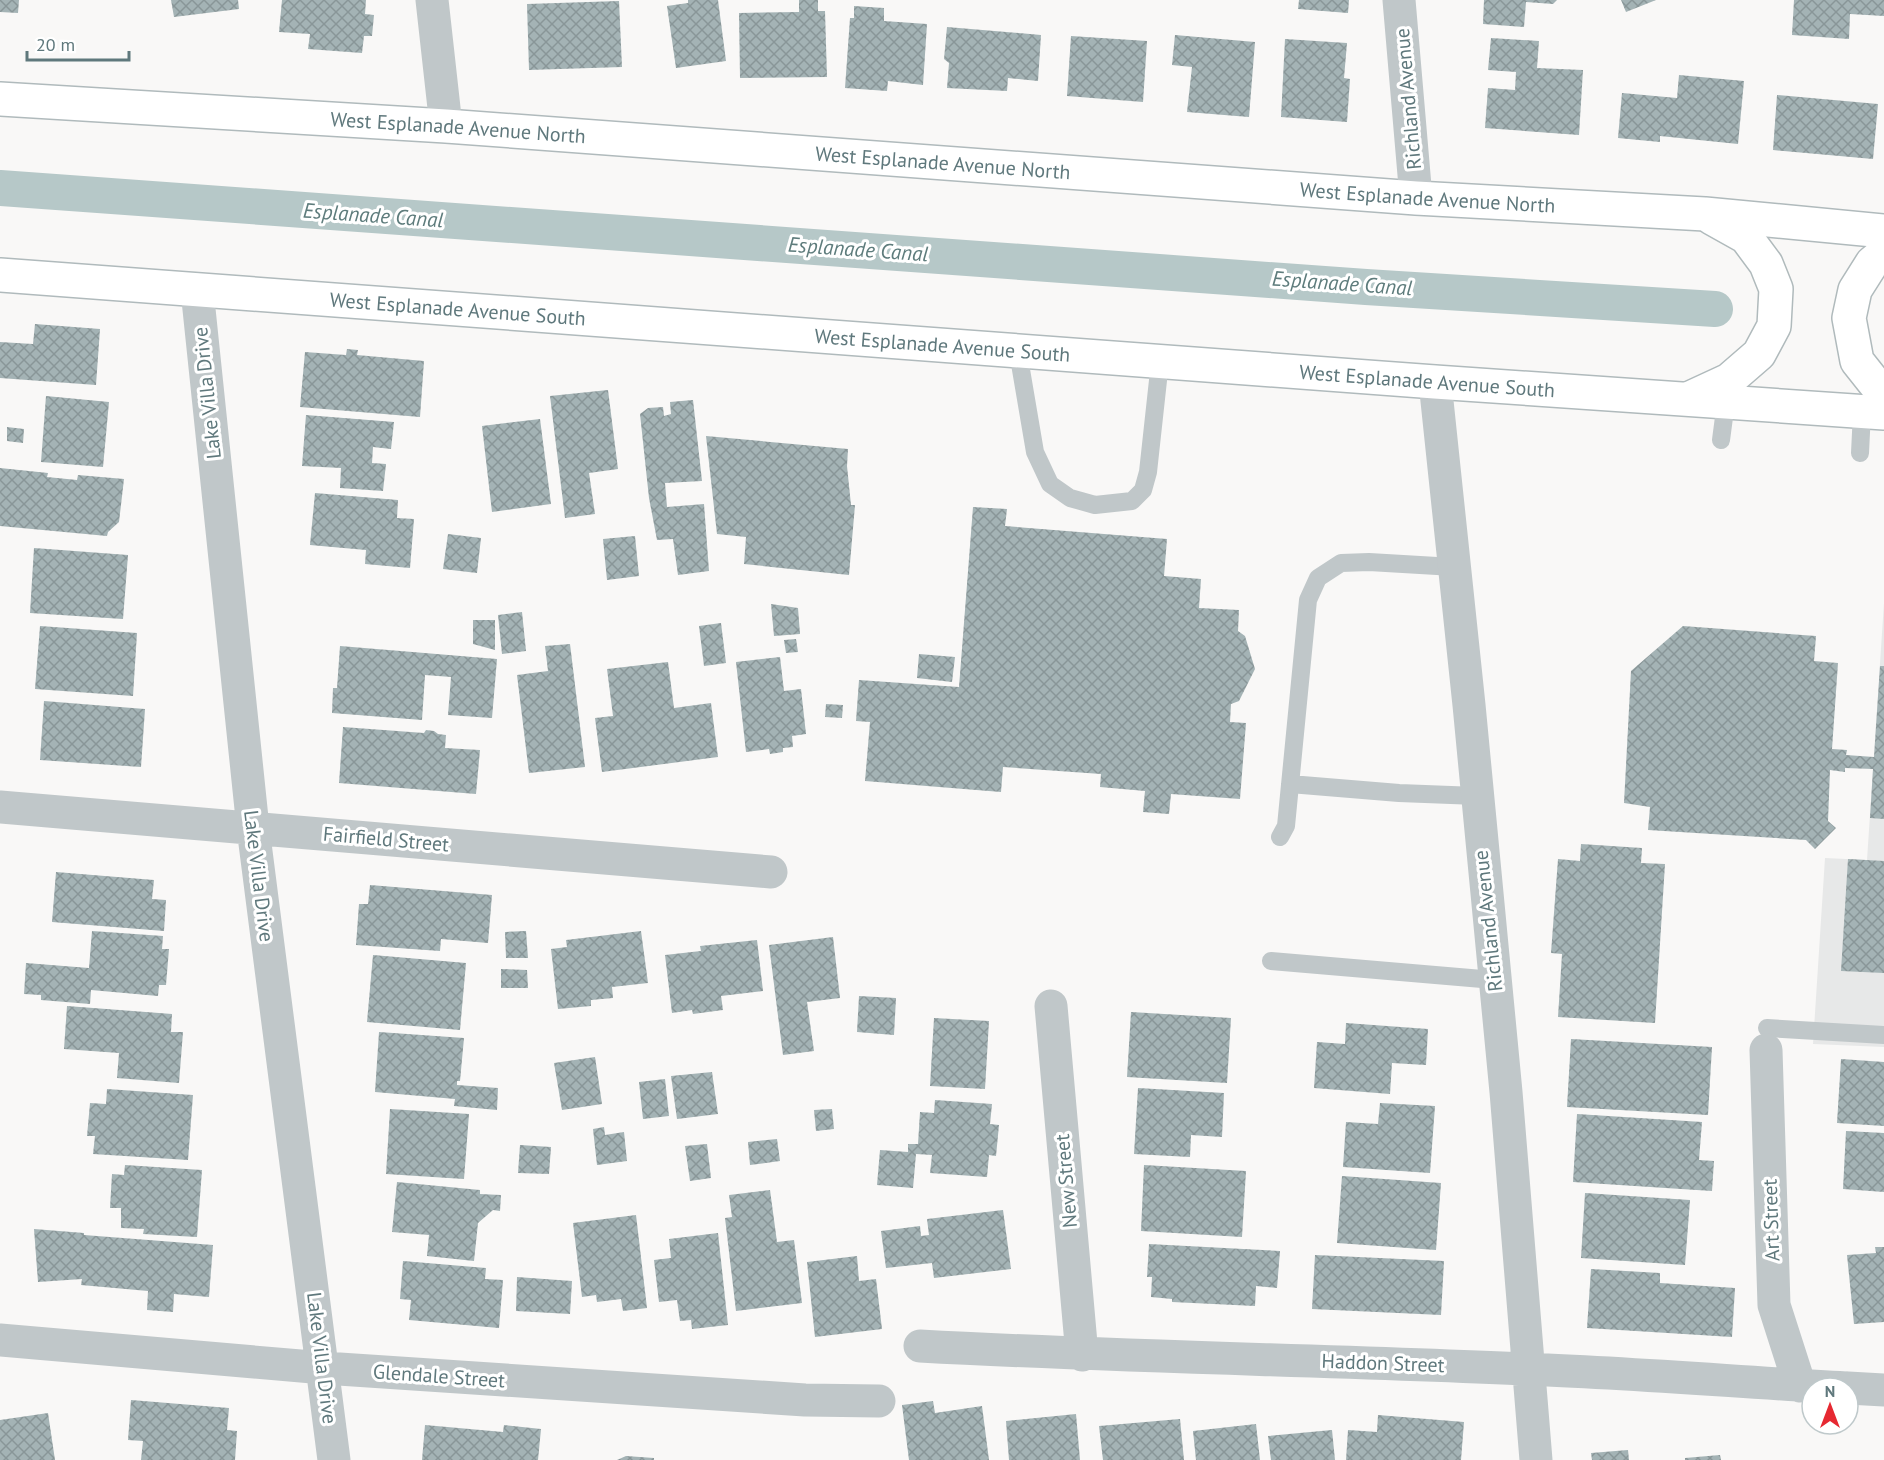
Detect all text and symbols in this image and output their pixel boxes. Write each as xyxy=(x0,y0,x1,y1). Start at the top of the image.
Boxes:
scale bar xyxy=(27,24,129,62)
street label: Richland Avenue xyxy=(1389,27,1427,171)
text: 20 m xyxy=(36,33,75,56)
street label: West Esplanade Avenue North xyxy=(330,106,587,149)
street label: West Esplanade Avenue North xyxy=(814,140,1071,185)
street label: West Esplanade Avenue North xyxy=(1299,176,1556,219)
water label: Esplanade Canal xyxy=(302,197,444,233)
water label: Esplanade Canal xyxy=(787,231,929,267)
water label: Esplanade Canal xyxy=(1271,265,1413,301)
street label: West Esplanade Avenue South xyxy=(329,287,587,332)
street label: West Esplanade Avenue South xyxy=(814,323,1071,368)
street label: Lake Villa Drive xyxy=(187,326,227,460)
street label: West Esplanade Avenue South xyxy=(1298,359,1556,403)
street label: Lake Villa Drive xyxy=(238,809,280,943)
street label: Fairfield Street xyxy=(322,821,450,857)
street label: Richland Avenue xyxy=(1468,849,1508,993)
street label: New Street xyxy=(1049,1133,1083,1229)
street label: Art Street xyxy=(1757,1178,1785,1262)
street label: Lake Villa Drive xyxy=(301,1291,343,1425)
street label: Haddon Street xyxy=(1321,1348,1445,1378)
street label: Glendale Street xyxy=(372,1358,506,1394)
north arrow xyxy=(1800,1376,1860,1436)
text: N xyxy=(1825,1381,1835,1401)

